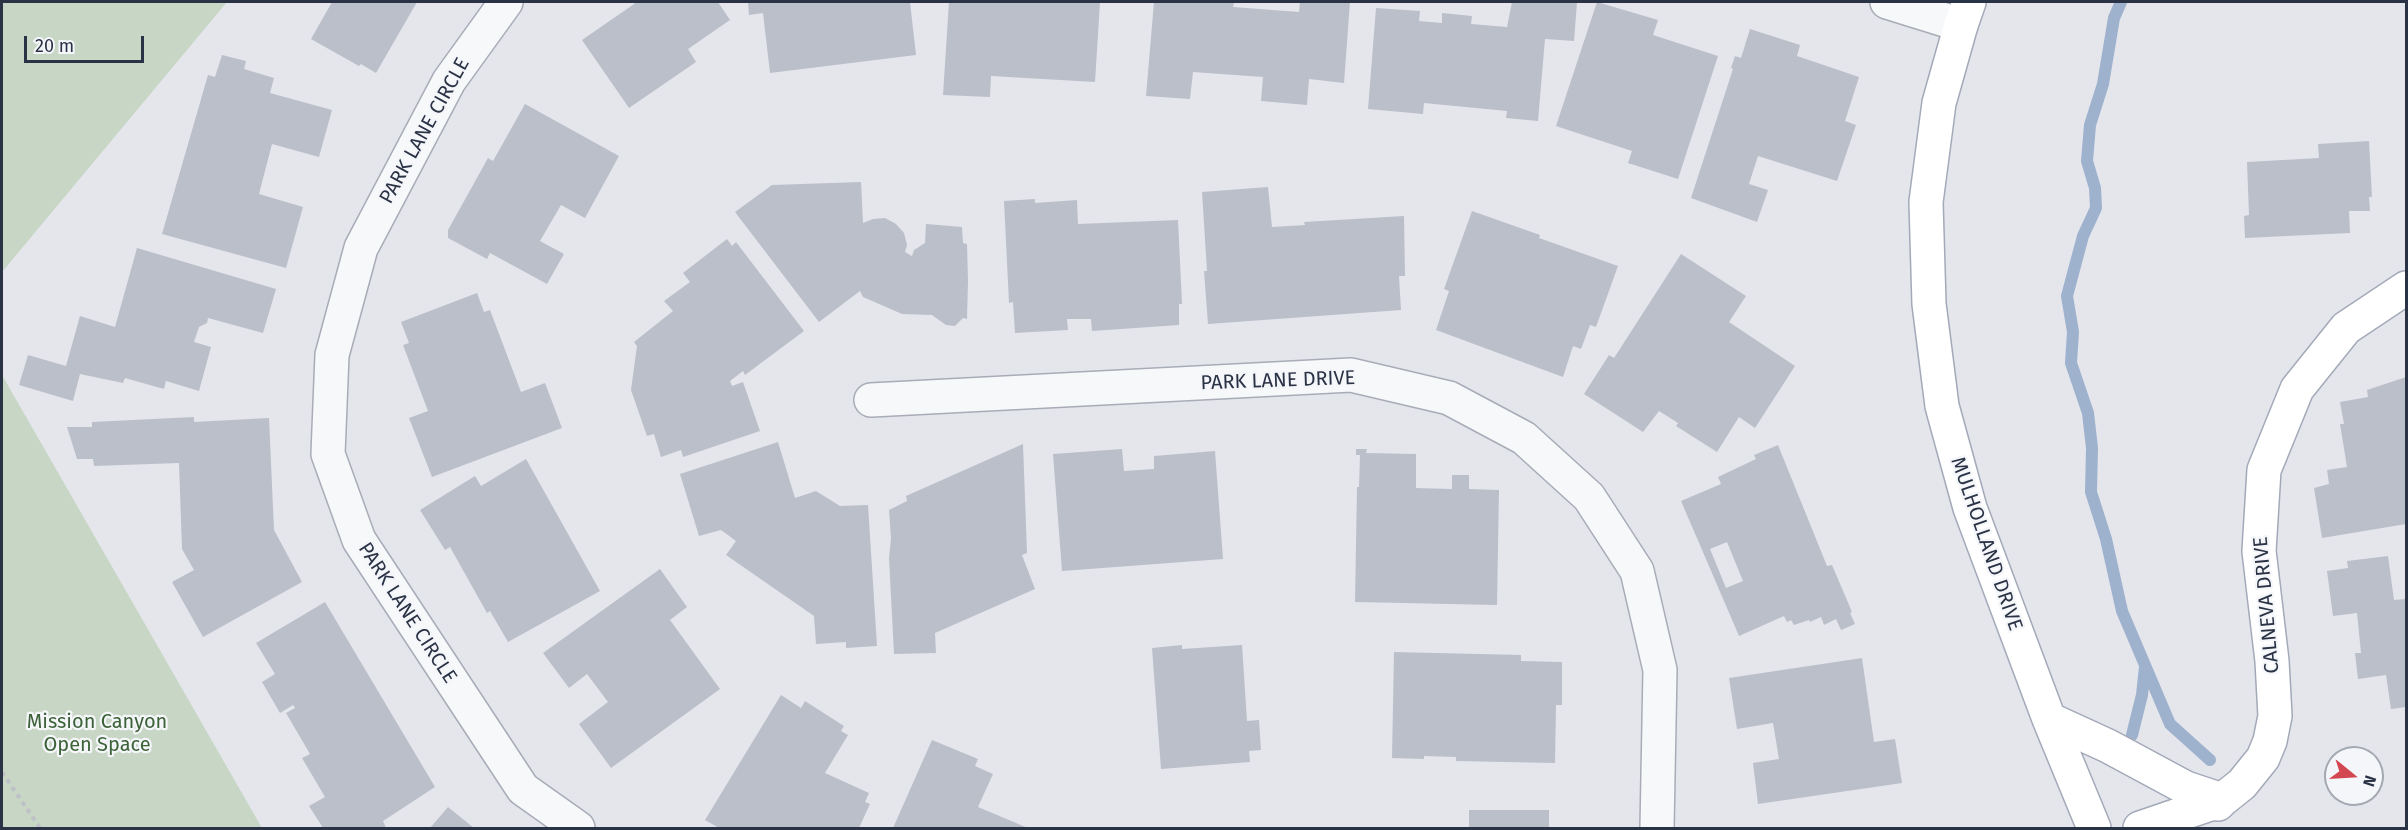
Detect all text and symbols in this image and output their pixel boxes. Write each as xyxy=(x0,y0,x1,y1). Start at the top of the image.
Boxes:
scale bar xyxy=(27,24,147,62)
text: 20 m xyxy=(35,35,74,57)
street label: PARK LANE CIRCLE xyxy=(375,54,475,208)
street label: PARK LANE DRIVE xyxy=(1200,366,1356,396)
street label: MULHOLLAND DRIVE xyxy=(1945,454,2027,634)
street label: CALNEVA DRIVE xyxy=(2249,536,2285,674)
street label: PARK LANE CIRCLE xyxy=(353,538,461,688)
park label: Mission Canyon Open Space xyxy=(27,710,167,757)
north arrow xyxy=(2324,746,2384,806)
text: N xyxy=(2359,773,2380,789)

